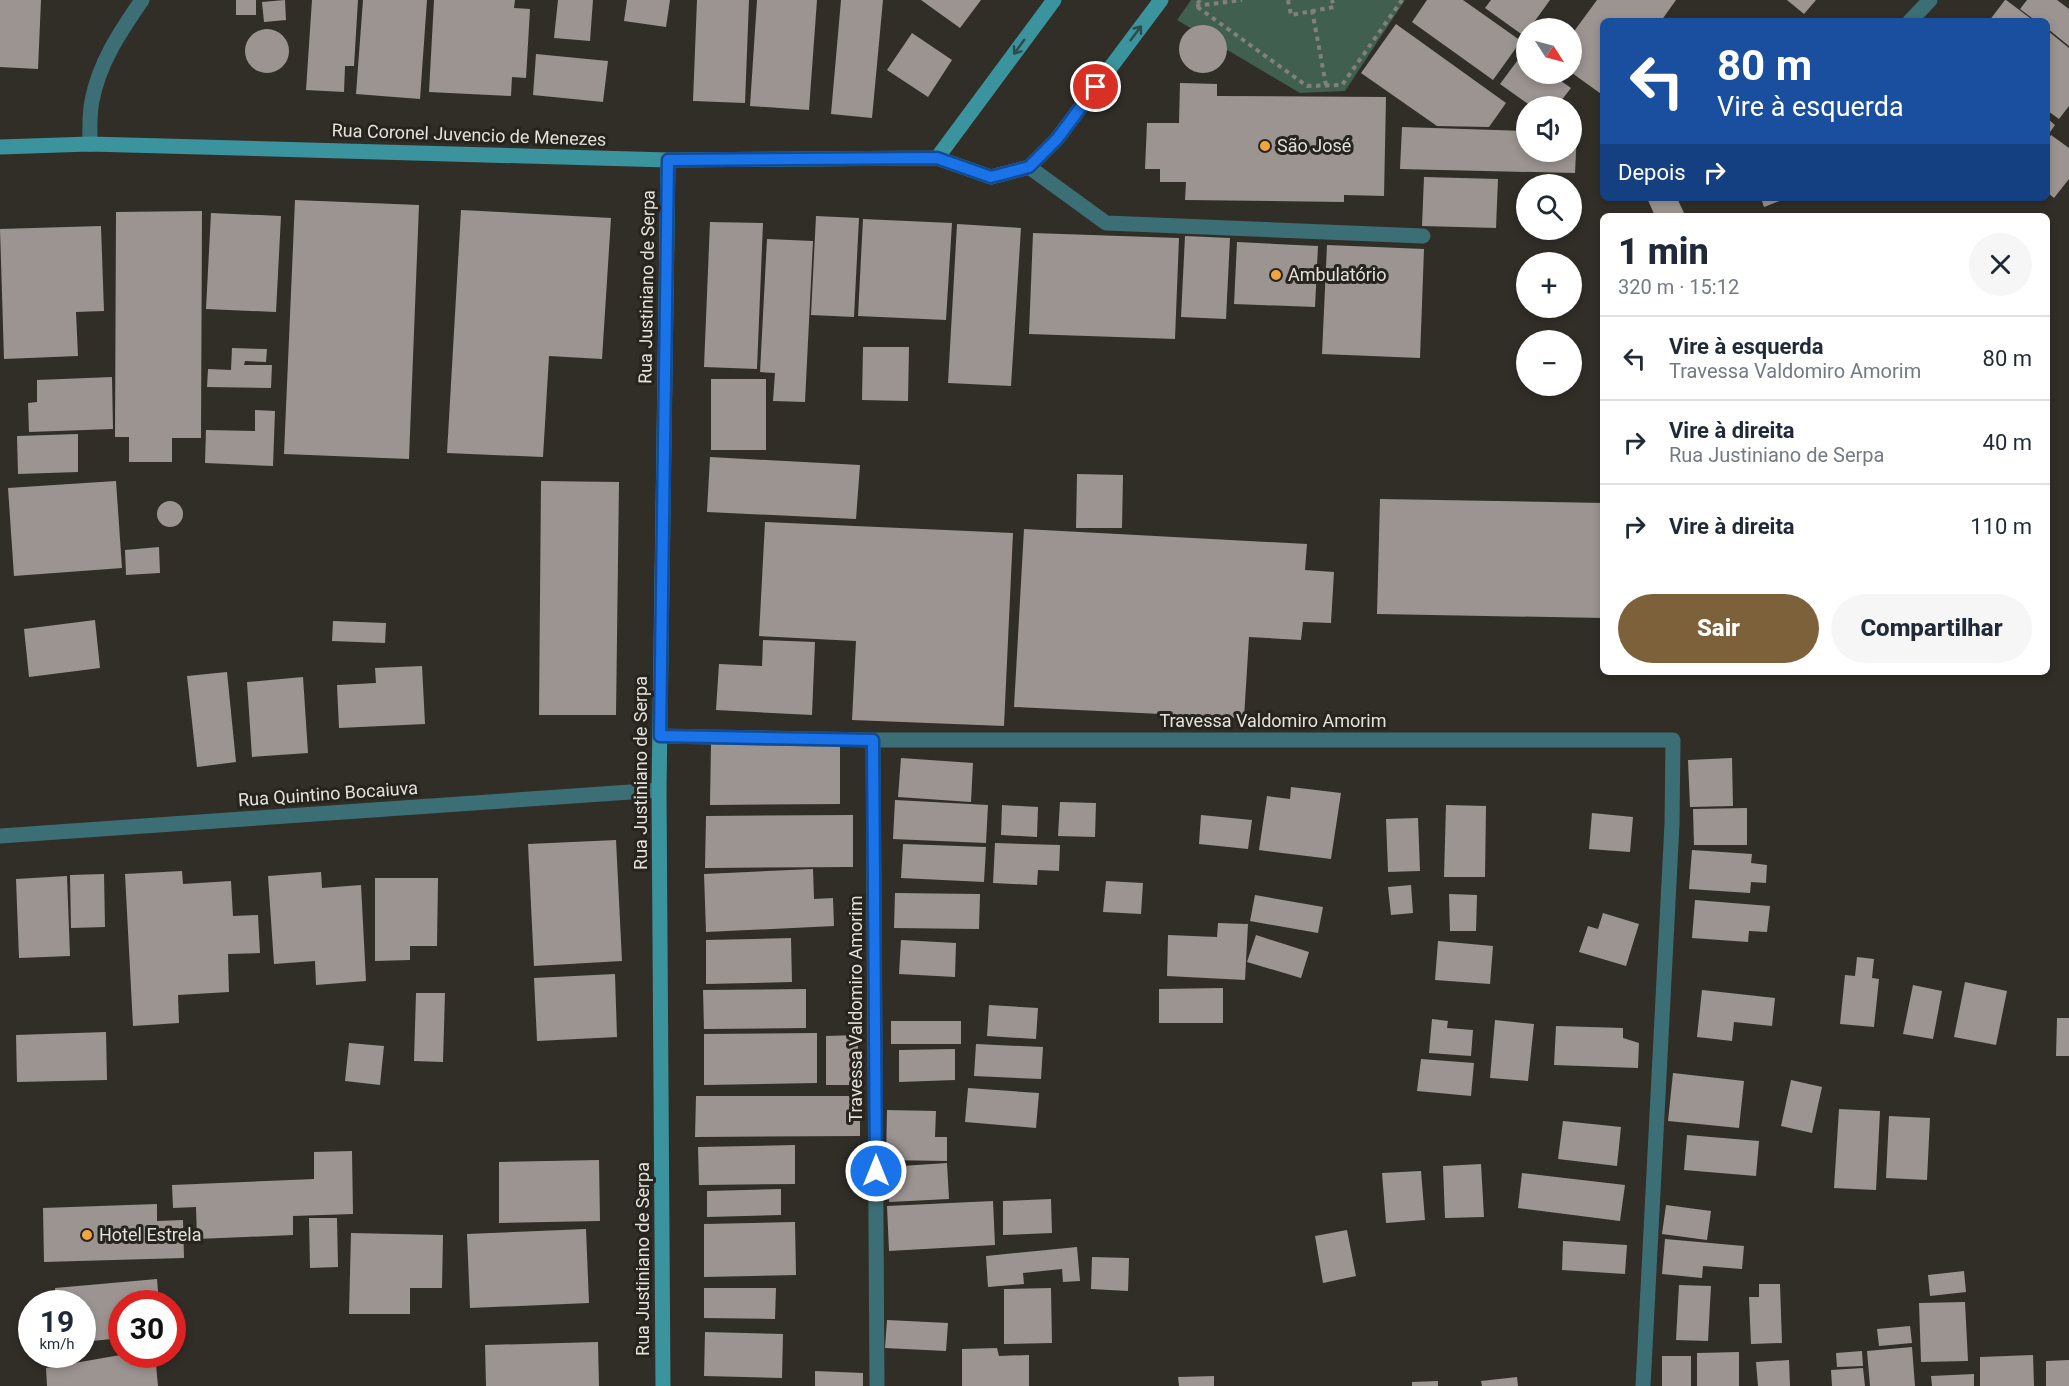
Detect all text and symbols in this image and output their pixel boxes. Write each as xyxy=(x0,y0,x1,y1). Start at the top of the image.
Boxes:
north arrow xyxy=(1516,18,1582,84)
map controls xyxy=(1516,18,1582,396)
one-way arrow xyxy=(1130,26,1142,42)
one-way arrow xyxy=(1013,39,1025,55)
text: 80 m xyxy=(1717,41,1812,90)
icon: left xyxy=(1618,42,1696,120)
pin xyxy=(1070,61,1121,112)
icon: arrive xyxy=(1079,70,1112,103)
text: Vire à esquerda xyxy=(1717,91,1904,123)
button: sound xyxy=(1516,96,1582,162)
street label: Rua Coronel Juvencio de Menezes xyxy=(331,119,607,150)
place label: São José xyxy=(1277,135,1351,156)
marker: São José xyxy=(1258,139,1272,153)
icon: right xyxy=(1698,156,1731,189)
text: Depois xyxy=(1618,160,1686,185)
button: search xyxy=(1516,174,1582,240)
street label: Rua Justiniano de Serpa xyxy=(634,190,659,384)
text: 1 min xyxy=(1618,231,1709,273)
button: close xyxy=(1969,233,2032,296)
button: + xyxy=(1516,252,1582,318)
place label: Ambulatório xyxy=(1288,264,1386,285)
marker: Ambulatório xyxy=(1269,268,1283,282)
text: 320 m · 15:12 xyxy=(1618,275,1739,299)
button: − xyxy=(1516,330,1582,396)
text: Vire à esquerda xyxy=(1669,334,1823,359)
icon: left xyxy=(1618,342,1651,375)
text: 80 m xyxy=(1983,346,2032,371)
text: Travessa Valdomiro Amorim xyxy=(1669,359,1921,383)
text: Vire à direita xyxy=(1669,418,1795,443)
icon: right xyxy=(1618,426,1651,459)
text: 40 m xyxy=(1983,430,2032,455)
text: Rua Justiniano de Serpa xyxy=(1669,443,1884,467)
icon: right xyxy=(1618,510,1651,543)
text: Vire à direita xyxy=(1669,514,1795,539)
text: 110 m xyxy=(1970,514,2032,539)
button: Sair xyxy=(1618,594,1819,663)
button: Compartilhar xyxy=(1831,594,2032,663)
street label: Rua Justiniano de Serpa xyxy=(630,676,651,870)
street label: Travessa Valdomiro Amorim xyxy=(1160,710,1387,731)
street label: Rua Quintino Bocaiuva xyxy=(237,777,419,810)
street label: Travessa Valdomiro Amorim xyxy=(845,896,866,1123)
position arrow xyxy=(844,1139,908,1203)
street label: Rua Justiniano de Serpa xyxy=(632,1162,653,1356)
place label: Hotel Estrela xyxy=(99,1224,201,1245)
marker: Hotel Estrela xyxy=(80,1228,94,1242)
speed limit sign: 30 xyxy=(108,1290,186,1368)
text: 19 xyxy=(40,1304,74,1339)
text: km/h xyxy=(39,1335,75,1353)

